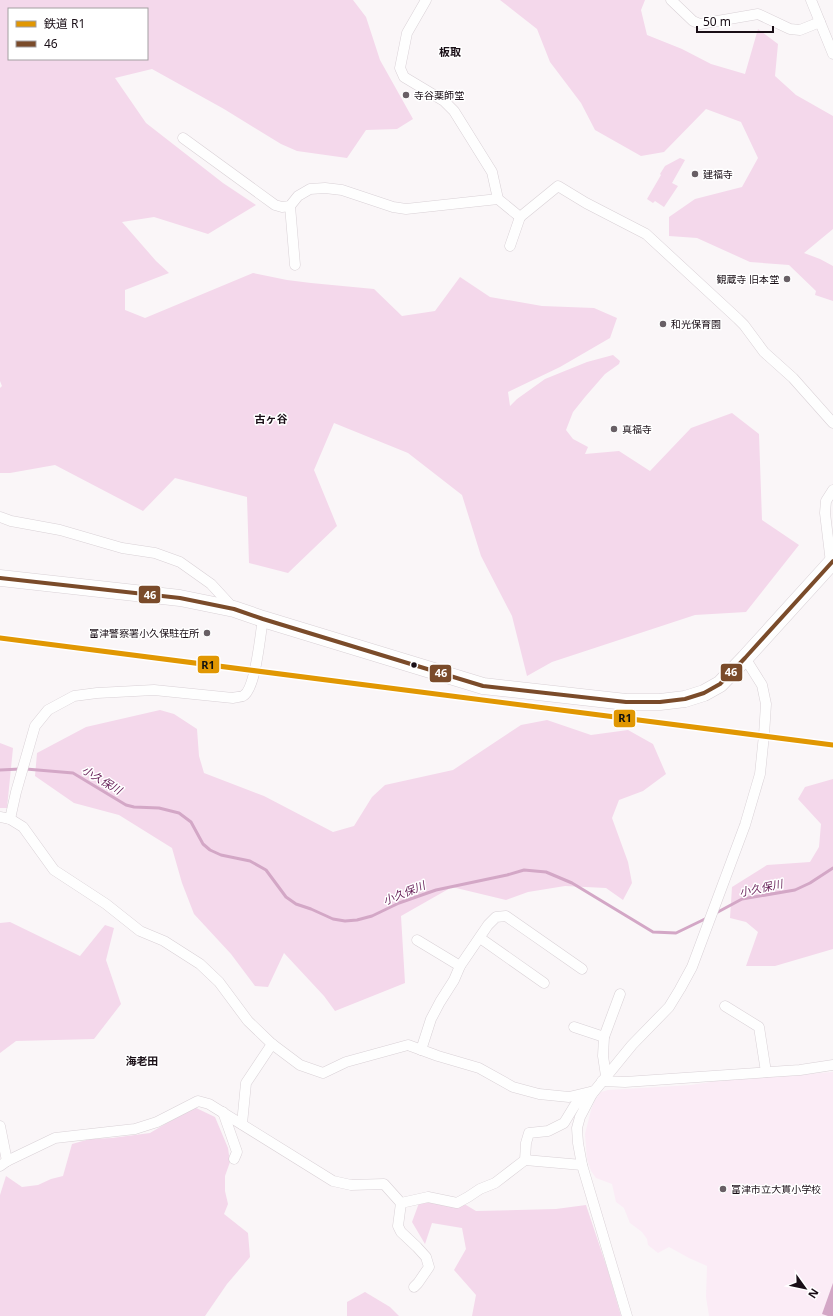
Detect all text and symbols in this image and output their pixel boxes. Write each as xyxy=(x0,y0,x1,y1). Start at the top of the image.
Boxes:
legend xyxy=(8,8,148,60)
scale bar xyxy=(697,8,773,34)
text: 50 m xyxy=(703,13,731,30)
text: 鉄道 R1 xyxy=(44,15,85,32)
text: 46 xyxy=(44,35,58,52)
district label: 板取 xyxy=(439,44,461,59)
place label: 寺谷薬師堂 xyxy=(414,88,464,102)
marker: 寺谷薬師堂 xyxy=(401,90,411,100)
place label: 建福寺 xyxy=(703,167,733,181)
marker: 建福寺 xyxy=(690,169,700,179)
place label: 観蔵寺 旧本堂 xyxy=(716,272,779,286)
marker: 観蔵寺 旧本堂 xyxy=(782,274,792,284)
place label: 和光保育園 xyxy=(671,317,721,331)
marker: 和光保育園 xyxy=(658,319,668,329)
district label: 古ヶ谷 xyxy=(255,411,288,426)
place label: 真福寺 xyxy=(622,422,652,436)
marker: 真福寺 xyxy=(609,424,619,434)
line badge: 46 xyxy=(138,585,161,604)
text: 46 xyxy=(144,587,156,602)
place label: 富津警察署小久保駐在所 xyxy=(89,626,199,640)
marker: 富津警察署小久保駐在所 xyxy=(202,628,212,638)
line badge: R1 xyxy=(197,655,220,674)
text: R1 xyxy=(201,657,215,672)
unlabelled marker xyxy=(409,660,419,670)
line badge: 46 xyxy=(720,663,743,682)
line badge: 46 xyxy=(429,664,452,683)
text: 46 xyxy=(725,664,737,679)
text: 46 xyxy=(435,665,447,680)
line badge: R1 xyxy=(613,709,636,728)
text: R1 xyxy=(618,710,632,725)
water label: 小久保川 xyxy=(80,762,126,798)
water label: 小久保川 xyxy=(738,875,785,899)
water label: 小久保川 xyxy=(381,877,428,908)
district label: 海老田 xyxy=(126,1053,159,1068)
place label: 富津市立大貫小学校 xyxy=(731,1182,821,1196)
marker: 富津市立大貫小学校 xyxy=(718,1184,728,1194)
north arrow xyxy=(785,1268,825,1308)
text: N xyxy=(805,1286,823,1302)

